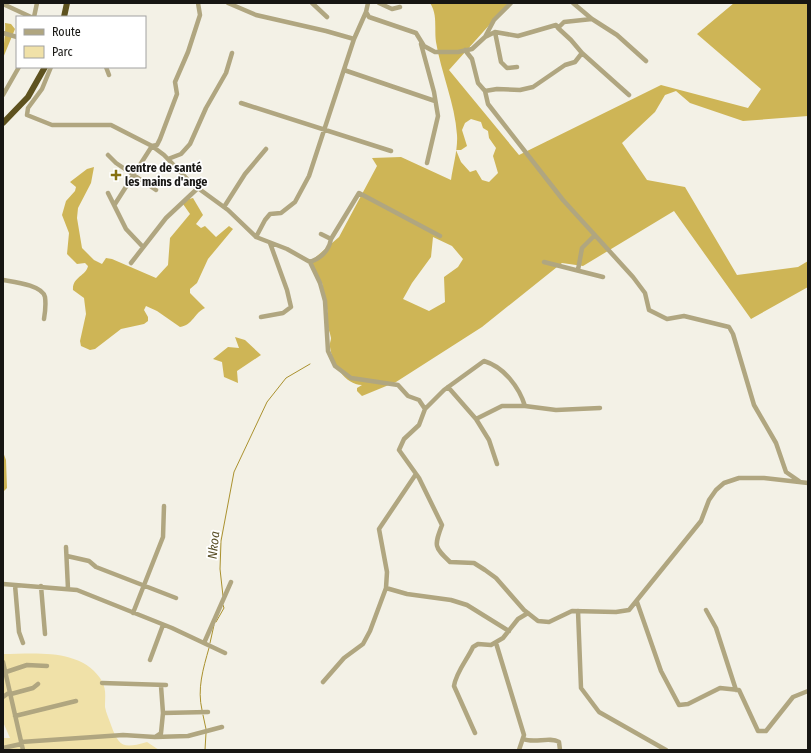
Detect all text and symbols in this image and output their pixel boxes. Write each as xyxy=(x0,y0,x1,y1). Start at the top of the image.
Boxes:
legend xyxy=(16,16,146,68)
text: Route xyxy=(52,25,81,39)
text: Parc xyxy=(52,45,73,59)
place label: centre de santé les mains d'ange xyxy=(125,161,207,189)
marker: centre de santé les mains d'ange xyxy=(110,169,122,181)
water label: Nkoa xyxy=(205,530,222,560)

